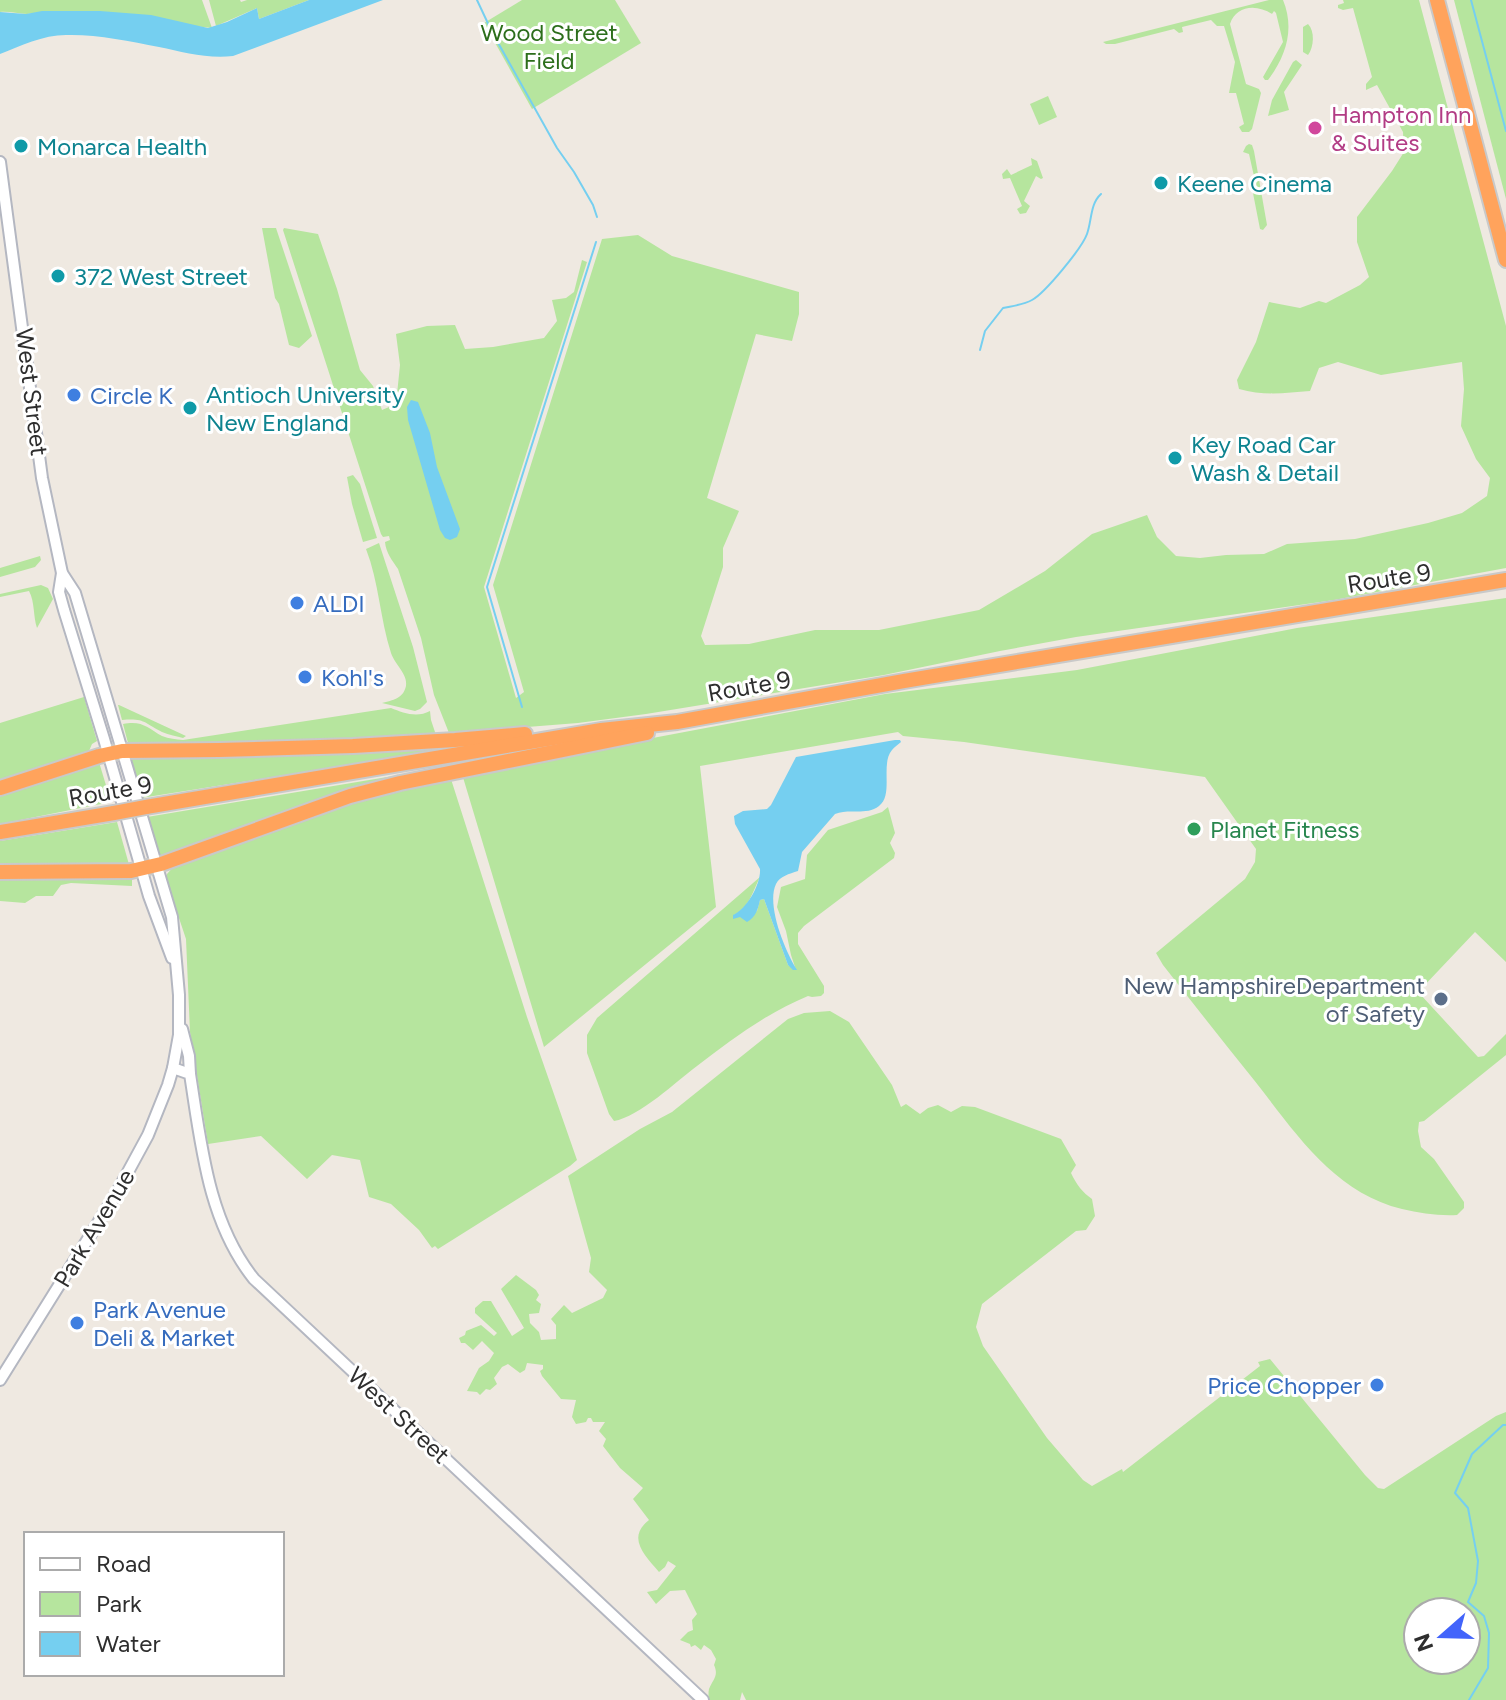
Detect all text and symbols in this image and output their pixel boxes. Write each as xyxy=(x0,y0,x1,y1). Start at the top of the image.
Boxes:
park label: Wood Street Field xyxy=(480,18,618,75)
place label: Hampton Inn & Suites xyxy=(1331,100,1471,157)
marker: Hampton Inn & Suites xyxy=(1306,119,1324,137)
place label: Monarca Health xyxy=(37,132,207,161)
marker: Monarca Health xyxy=(12,137,30,155)
place label: Keene Cinema xyxy=(1177,169,1332,198)
marker: Keene Cinema xyxy=(1152,174,1170,192)
place label: 372 West Street xyxy=(74,262,248,291)
marker: 372 West Street xyxy=(49,267,67,285)
street label: West Street xyxy=(10,326,54,458)
place label: Antioch University New England xyxy=(206,380,405,437)
place label: Circle K xyxy=(90,381,173,410)
marker: Circle K xyxy=(65,386,83,404)
marker: Antioch University New England xyxy=(181,399,199,417)
place label: Key Road Car Wash & Detail xyxy=(1191,430,1339,487)
marker: Key Road Car Wash & Detail xyxy=(1166,449,1184,467)
street label: Route 9 xyxy=(1345,557,1433,599)
place label: ALDI xyxy=(313,589,365,618)
marker: ALDI xyxy=(288,594,306,612)
place label: Kohl's xyxy=(321,663,384,692)
street label: Route 9 xyxy=(705,664,793,708)
marker: Kohl's xyxy=(296,668,314,686)
street label: Route 9 xyxy=(66,769,154,813)
place label: Planet Fitness xyxy=(1210,815,1359,844)
marker: Planet Fitness xyxy=(1185,820,1203,838)
place label: New HampshireDepartment of Safety xyxy=(1123,971,1425,1028)
marker: New HampshireDepartment of Safety xyxy=(1432,990,1450,1008)
street label: Park Avenue xyxy=(47,1164,141,1292)
place label: Park Avenue Deli & Market xyxy=(93,1295,235,1352)
marker: Park Avenue Deli & Market xyxy=(68,1314,86,1332)
street label: West Street xyxy=(342,1361,456,1469)
place label: Price Chopper xyxy=(1207,1371,1361,1400)
marker: Price Chopper xyxy=(1368,1376,1386,1394)
legend xyxy=(24,1532,284,1676)
text: Road xyxy=(96,1549,151,1578)
text: Park xyxy=(96,1589,142,1618)
north arrow xyxy=(1402,1596,1482,1676)
text: Water xyxy=(96,1629,161,1658)
text: N xyxy=(1408,1630,1439,1655)

